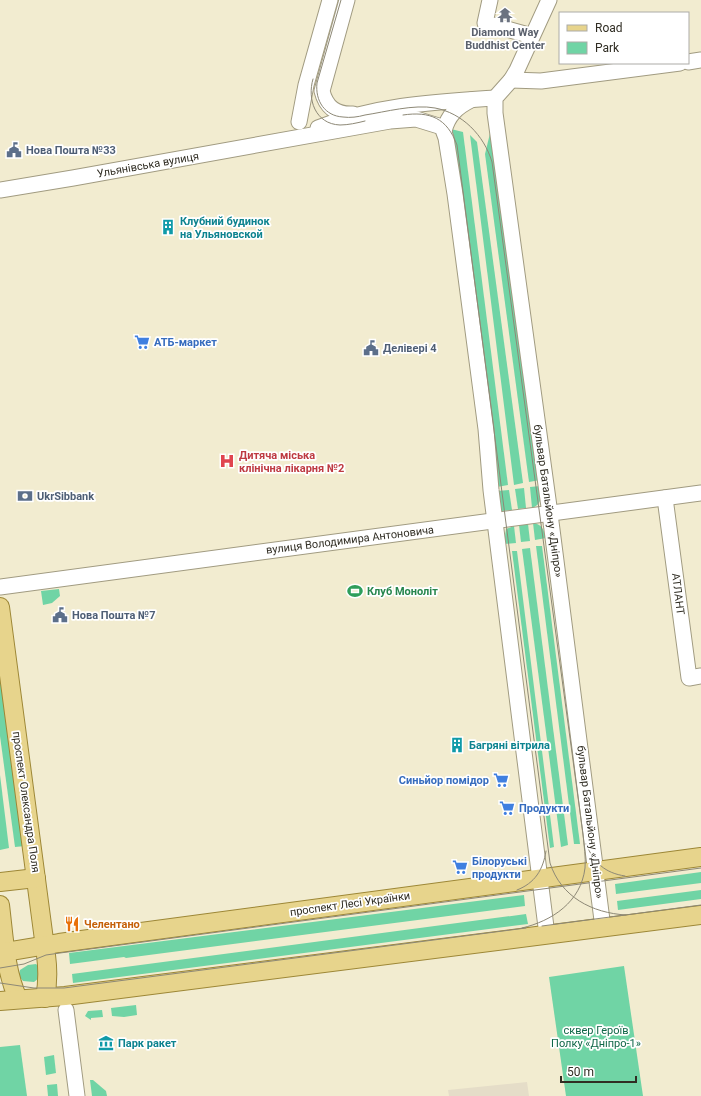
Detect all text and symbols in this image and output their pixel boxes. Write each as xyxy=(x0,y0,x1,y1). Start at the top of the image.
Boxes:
temple icon: Diamond Way Buddhist Center xyxy=(496,6,514,24)
legend xyxy=(559,12,689,64)
text: Road xyxy=(595,21,623,35)
place label: Diamond Way Buddhist Center xyxy=(465,26,545,52)
text: Park xyxy=(595,41,620,55)
public building icon: Нова Пошта №33 xyxy=(5,141,23,159)
place label: Нова Пошта №33 xyxy=(26,144,116,157)
street label: Ульянівська вулиця xyxy=(96,150,200,180)
place label: Клубний будинок на Ульяновской xyxy=(180,215,271,241)
building icon: Клубний будинок на Ульяновской xyxy=(159,218,177,236)
supermarket icon: АТБ-маркет xyxy=(133,333,151,351)
place label: АТБ-маркет xyxy=(154,336,217,349)
public building icon: Делівері 4 xyxy=(362,339,380,357)
place label: Делівері 4 xyxy=(383,342,437,355)
street label: бульвар Батальйону «Дніпро» xyxy=(531,424,565,578)
place label: Дитяча міська клінічна лікарня №2 xyxy=(239,449,344,475)
hospital icon: Дитяча міська клінічна лікарня №2 xyxy=(218,452,236,470)
bank icon: UkrSibbank xyxy=(16,487,34,505)
place label: UkrSibbank xyxy=(37,490,94,503)
street label: вулиця Володимира Антоновича xyxy=(265,523,435,557)
street label: АТЛАНТ xyxy=(669,572,687,616)
sports icon: Клуб Моноліт xyxy=(346,582,364,600)
place label: Клуб Моноліт xyxy=(367,585,438,598)
public building icon: Нова Пошта №7 xyxy=(51,606,69,624)
place label: Нова Пошта №7 xyxy=(72,609,156,622)
street label: проспект Олександра Поля xyxy=(10,731,42,873)
building icon: Багряні вітрила xyxy=(448,736,466,754)
place label: Багряні вітрила xyxy=(469,739,550,752)
street label: бульвар Батальйону «Дніпро» xyxy=(574,745,606,899)
supermarket icon: Синьйор помідор xyxy=(492,771,510,789)
place label: Синьйор помідор xyxy=(399,774,489,787)
supermarket icon: Продукти xyxy=(498,799,516,817)
place label: Продукти xyxy=(519,802,569,815)
place label: Білоруські продукти xyxy=(472,855,527,881)
supermarket icon: Білоруські продукти xyxy=(451,858,469,876)
street label: проспект Лесі Українки xyxy=(289,889,411,919)
restaurant icon: Челентано xyxy=(63,915,81,933)
place label: Челентано xyxy=(84,918,140,931)
park label: сквер Героїв Полку «Дніпро-1» xyxy=(551,1024,641,1050)
museum icon: Парк ракет xyxy=(97,1034,115,1052)
place label: Парк ракет xyxy=(118,1037,177,1050)
scale bar xyxy=(561,1058,636,1084)
text: 50 m xyxy=(567,1065,594,1079)

